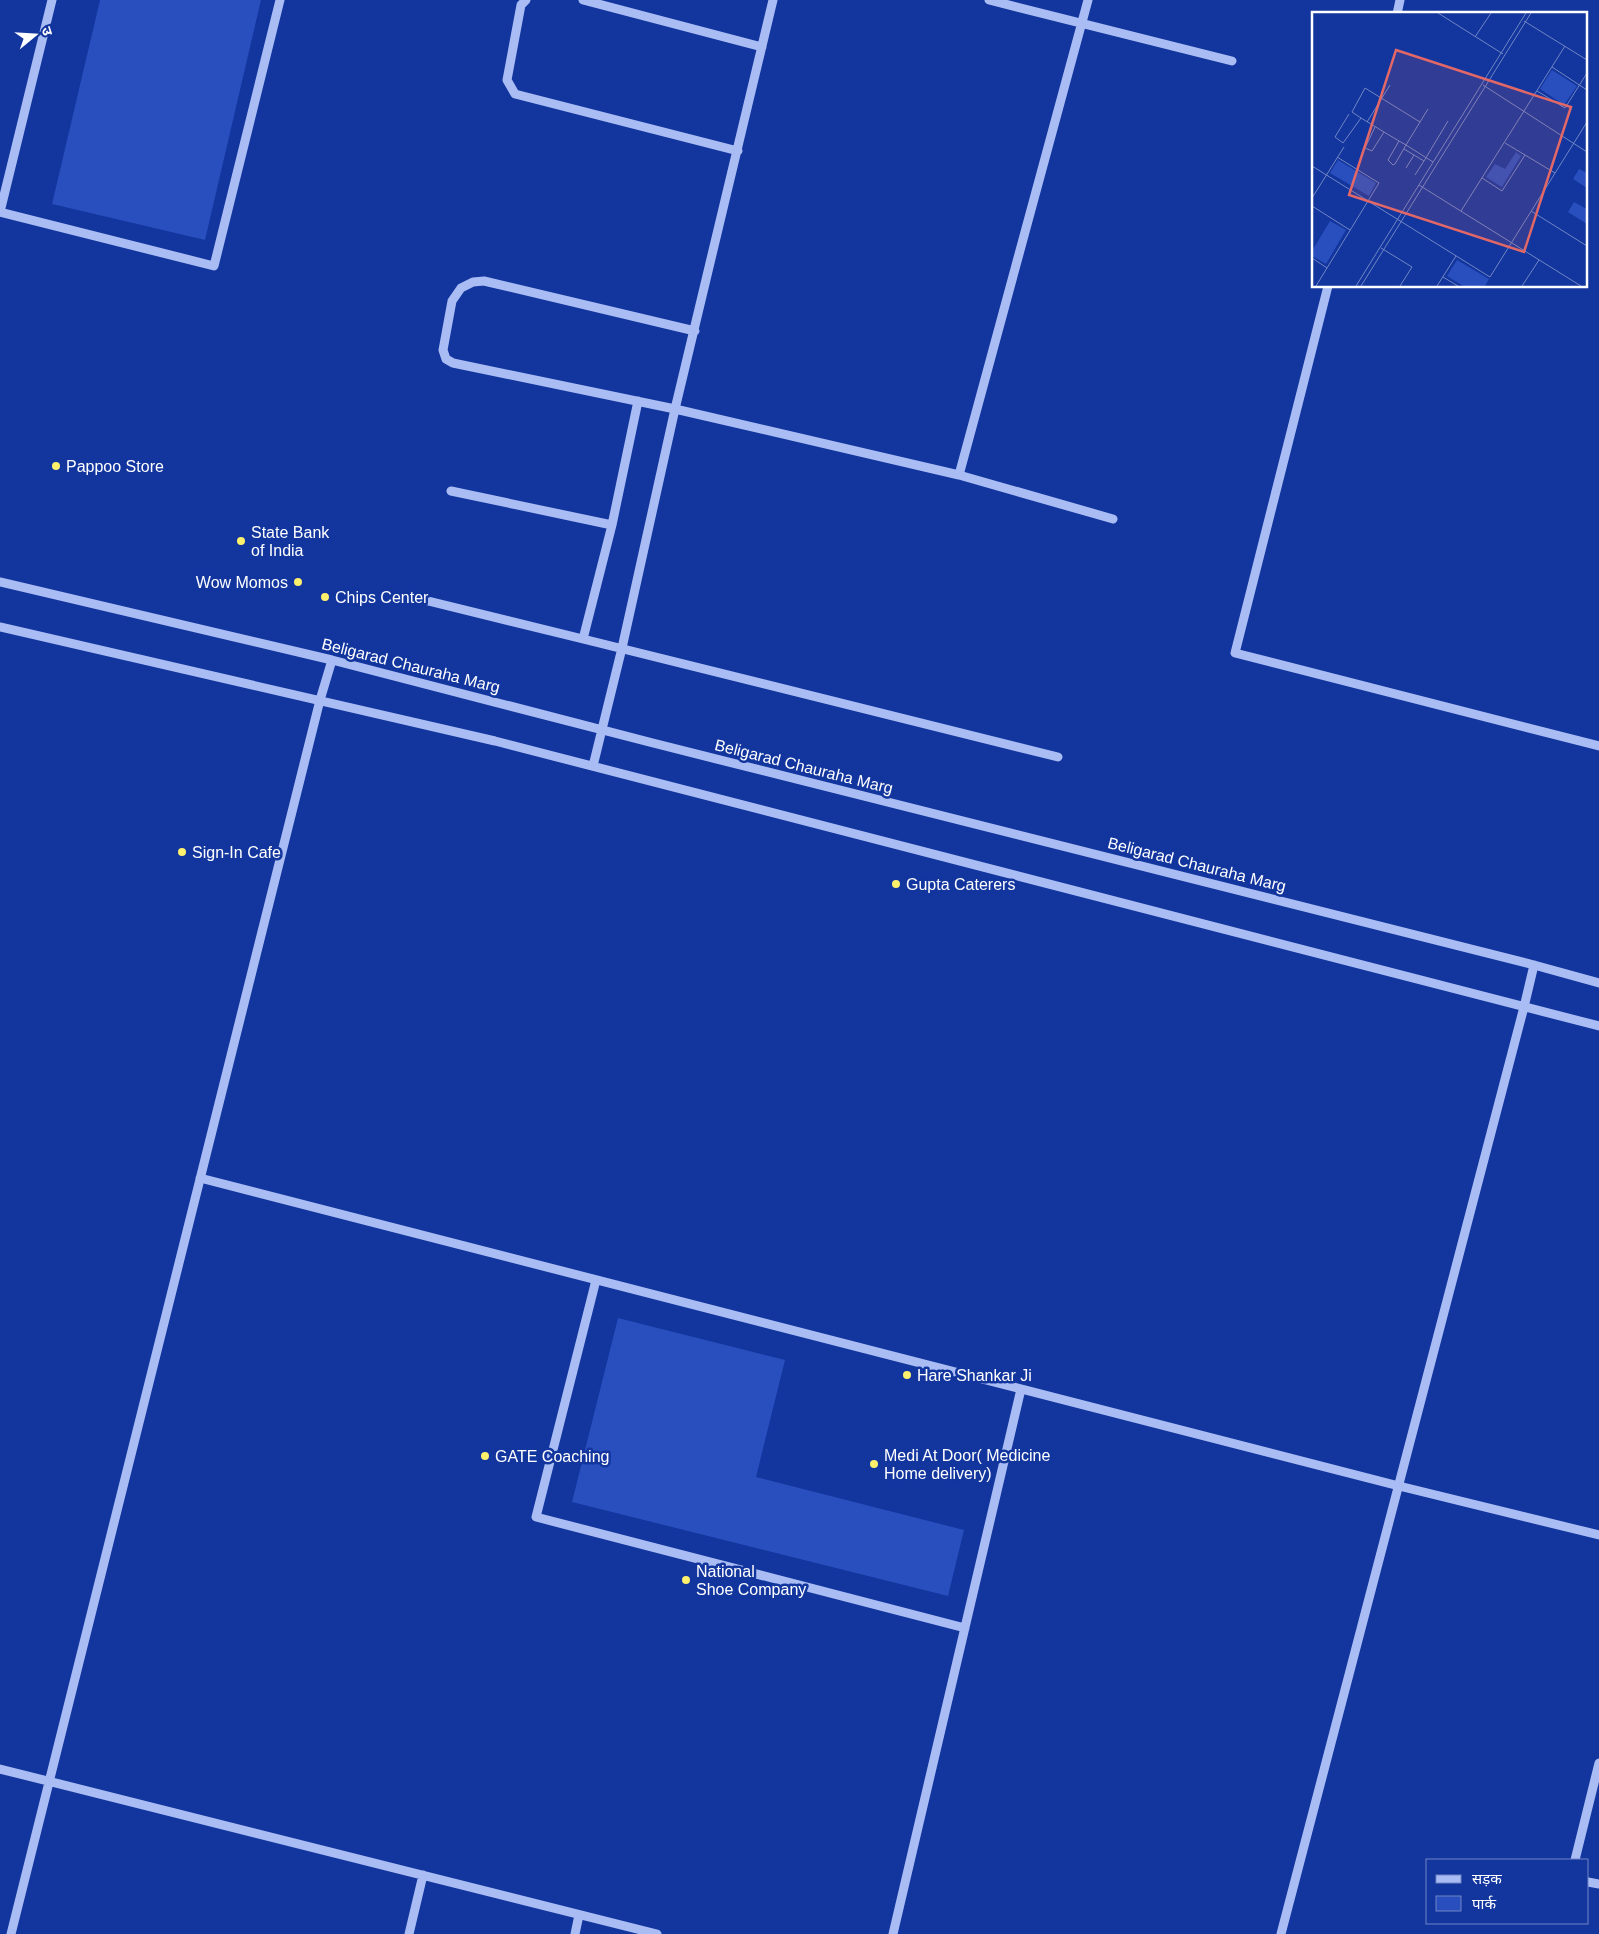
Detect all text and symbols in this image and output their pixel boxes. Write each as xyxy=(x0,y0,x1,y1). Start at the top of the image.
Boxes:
north arrow xyxy=(10,10,60,60)
inset map xyxy=(1312,12,1586,288)
text: उ xyxy=(38,25,56,38)
place label: Pappoo Store xyxy=(66,458,164,475)
marker: Pappoo Store xyxy=(50,460,62,472)
place label: State Bank of India xyxy=(251,524,330,559)
marker: State Bank of India xyxy=(235,535,247,547)
place label: Wow Momos xyxy=(196,574,288,591)
marker: Wow Momos xyxy=(292,576,304,588)
place label: Chips Center xyxy=(335,589,429,606)
marker: Chips Center xyxy=(319,591,331,603)
street label: Beligarad Chauraha Marg xyxy=(320,635,502,696)
street label: Beligarad Chauraha Marg xyxy=(713,736,895,797)
street label: Beligarad Chauraha Marg xyxy=(1106,834,1288,895)
place label: Sign-In Cafe xyxy=(192,844,281,861)
marker: Sign-In Cafe xyxy=(176,846,188,858)
place label: Gupta Caterers xyxy=(906,876,1015,893)
marker: Gupta Caterers xyxy=(890,878,902,890)
place label: Hare Shankar Ji xyxy=(917,1367,1032,1384)
marker: Hare Shankar Ji xyxy=(901,1369,913,1381)
place label: Medi At Door( Medicine Home delivery) xyxy=(884,1447,1050,1482)
place label: GATE Coaching xyxy=(495,1448,609,1465)
marker: GATE Coaching xyxy=(479,1450,491,1462)
marker: Medi At Door( Medicine Home delivery) xyxy=(868,1458,880,1470)
place label: National Shoe Company xyxy=(696,1563,806,1598)
marker: National Shoe Company xyxy=(680,1574,692,1586)
legend xyxy=(1426,1859,1589,1924)
text: सड़क xyxy=(1472,1870,1502,1887)
text: पार्क xyxy=(1472,1895,1496,1912)

